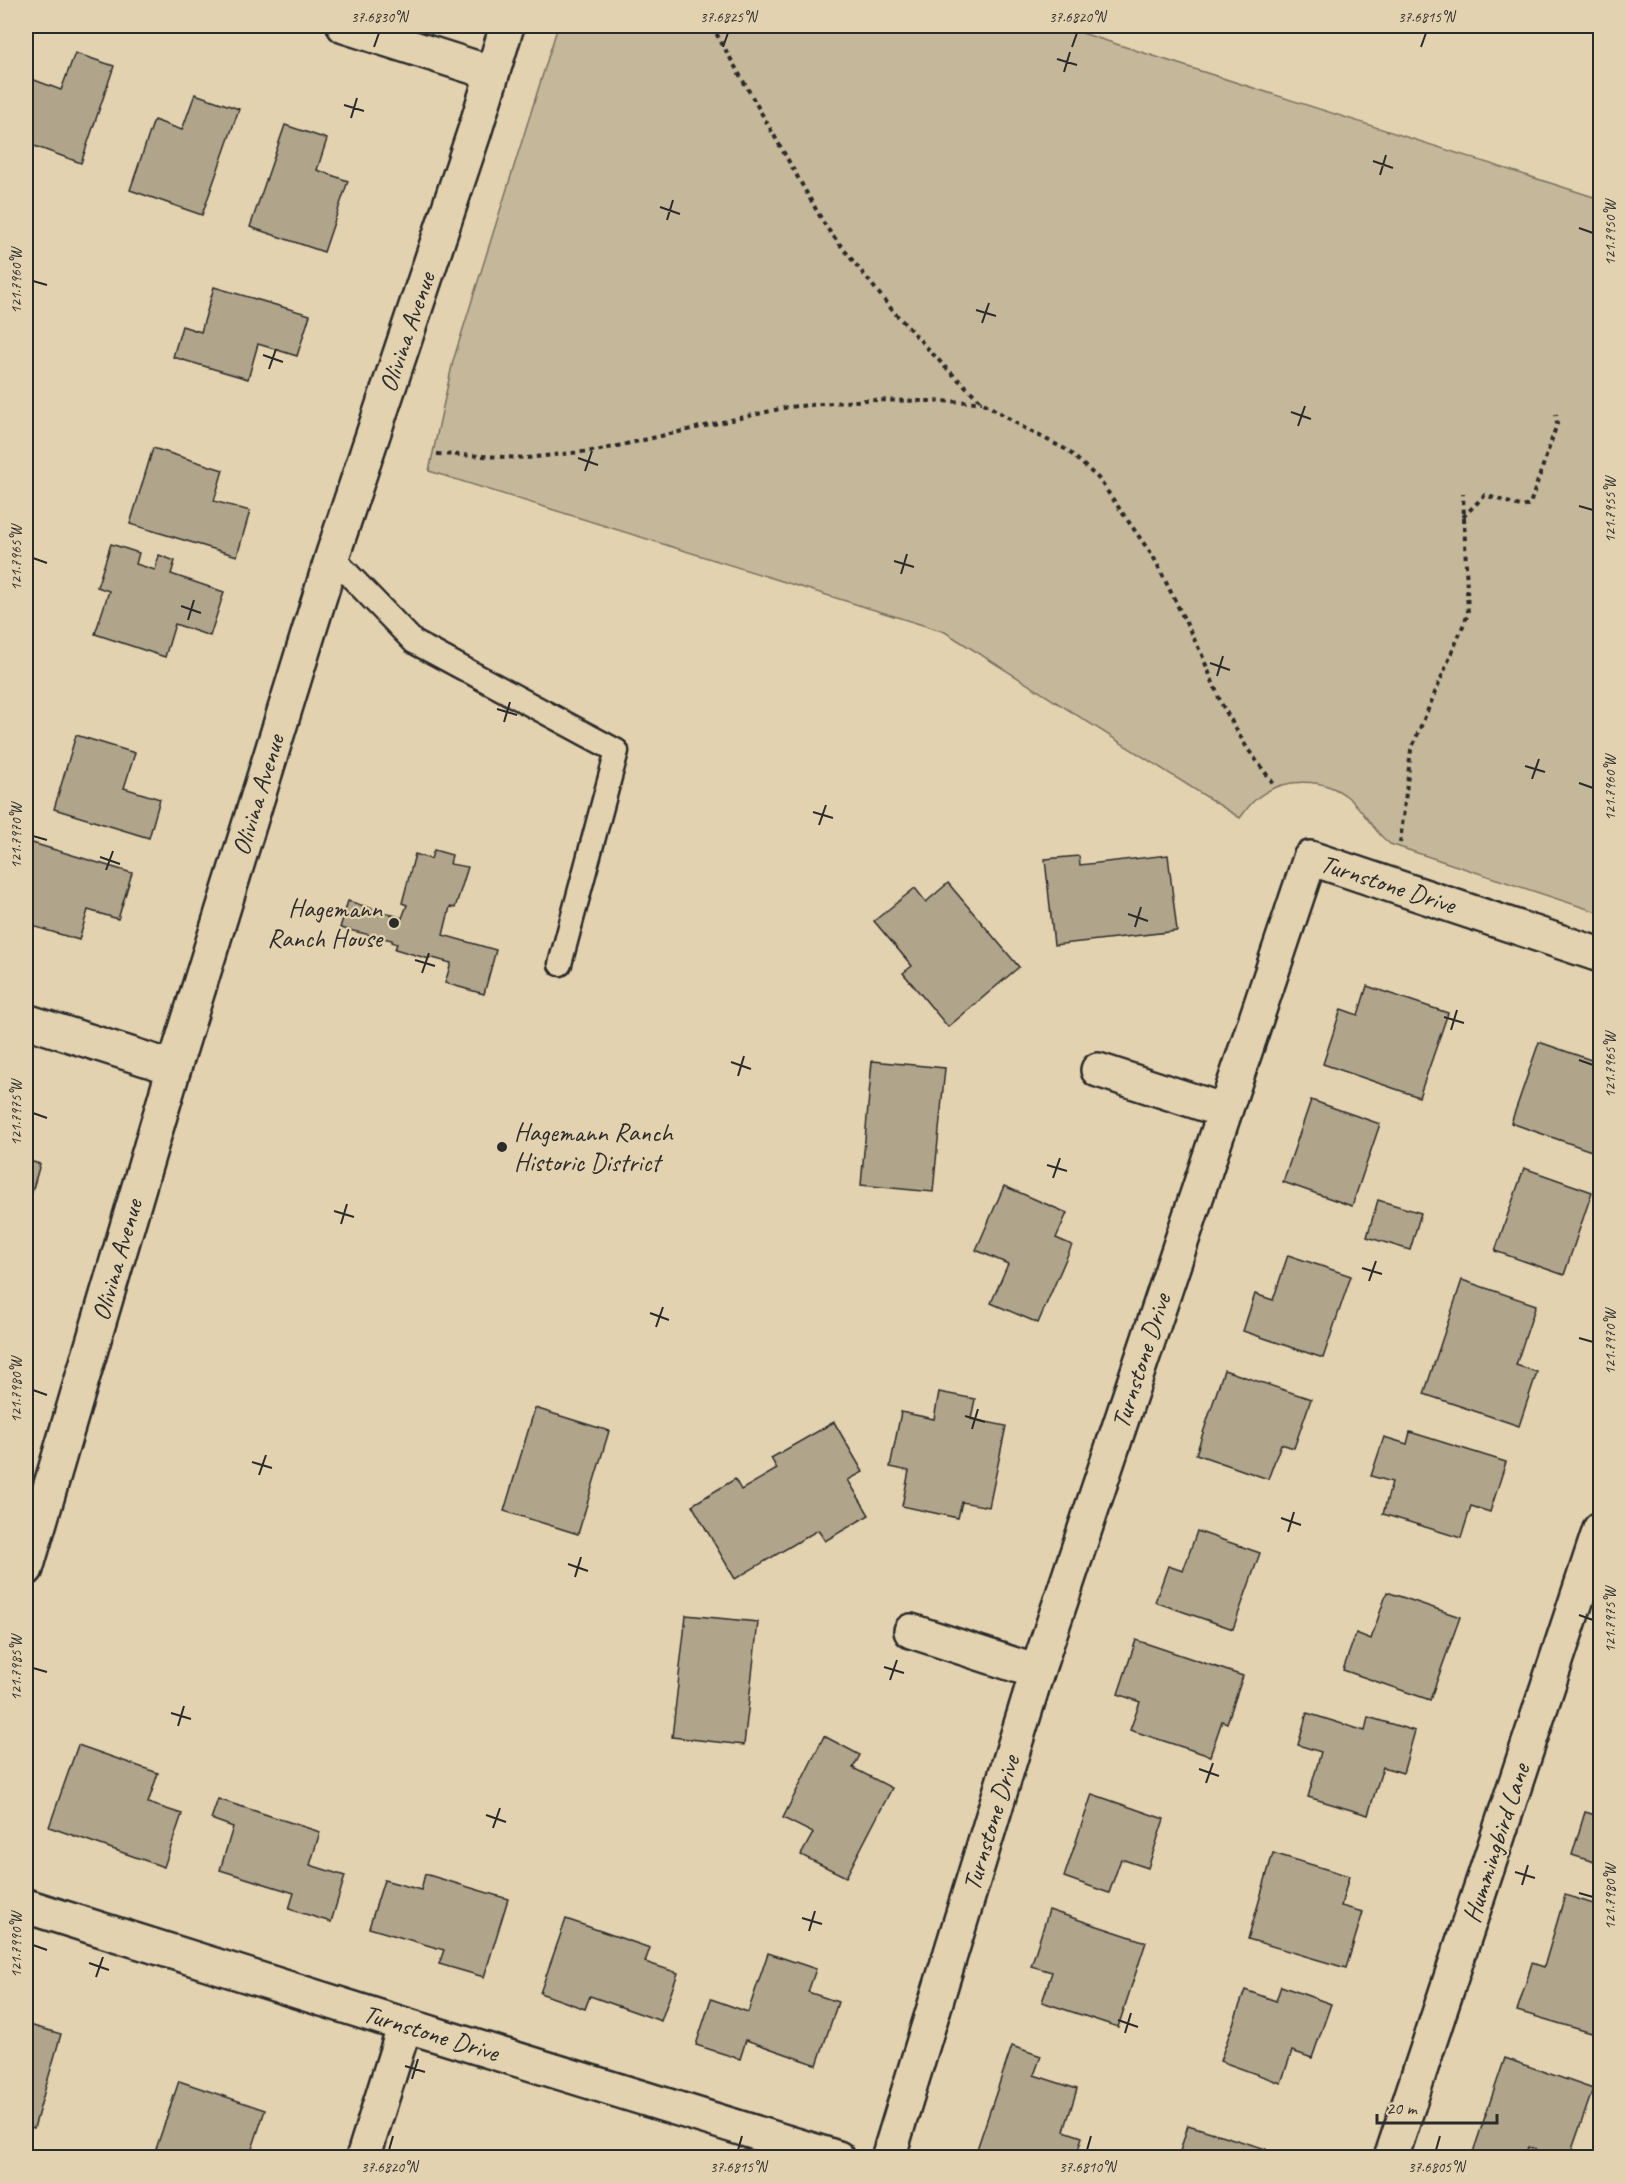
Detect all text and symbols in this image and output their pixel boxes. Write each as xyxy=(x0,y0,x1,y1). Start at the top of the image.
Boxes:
text: 37.6830°N xyxy=(351,8,410,27)
text: 37.6825°N xyxy=(700,8,759,27)
text: 37.6820°N xyxy=(1049,8,1108,27)
text: 37.6815°N xyxy=(1398,8,1457,27)
text: 121.7950°W xyxy=(1601,197,1620,266)
text: 121.7960°W xyxy=(7,245,26,314)
street label: Olivina Avenue xyxy=(371,266,443,396)
text: 121.7955°W xyxy=(1601,474,1620,543)
text: 121.7965°W xyxy=(7,522,26,591)
street label: Olivina Avenue xyxy=(224,729,292,859)
text: 121.7960°W xyxy=(1601,752,1620,821)
text: 121.7970°W xyxy=(7,800,26,869)
street label: Turnstone Drive xyxy=(1316,847,1461,922)
place label: Hagemann Ranch House xyxy=(267,892,385,955)
marker: Hagemann Ranch House xyxy=(387,916,401,930)
text: 121.7965°W xyxy=(1601,1029,1620,1098)
text: 121.7975°W xyxy=(7,1077,26,1146)
place label: Hagemann Ranch Historic District xyxy=(514,1116,674,1179)
marker: Hagemann Ranch Historic District xyxy=(495,1140,509,1154)
street label: Olivina Avenue xyxy=(84,1194,150,1324)
street label: Turnstone Drive xyxy=(1104,1288,1179,1433)
text: 121.7970°W xyxy=(1601,1306,1620,1375)
text: 121.7980°W xyxy=(7,1354,26,1423)
text: 121.7975°W xyxy=(1601,1584,1620,1653)
text: 121.7985°W xyxy=(7,1632,26,1701)
street label: Turnstone Drive xyxy=(955,1750,1028,1895)
street label: Hummingbird Lane xyxy=(1455,1758,1538,1927)
text: 121.7980°W xyxy=(1601,1861,1620,1930)
text: 121.7990°W xyxy=(7,1909,26,1978)
street label: Turnstone Drive xyxy=(359,1997,504,2070)
scale bar xyxy=(1377,2087,1497,2125)
text: 20 m xyxy=(1386,2097,1419,2119)
text: 37.6820°N xyxy=(361,2158,420,2177)
text: 37.6815°N xyxy=(710,2158,769,2177)
text: 37.6810°N xyxy=(1059,2158,1118,2177)
text: 37.6805°N xyxy=(1408,2158,1467,2177)

